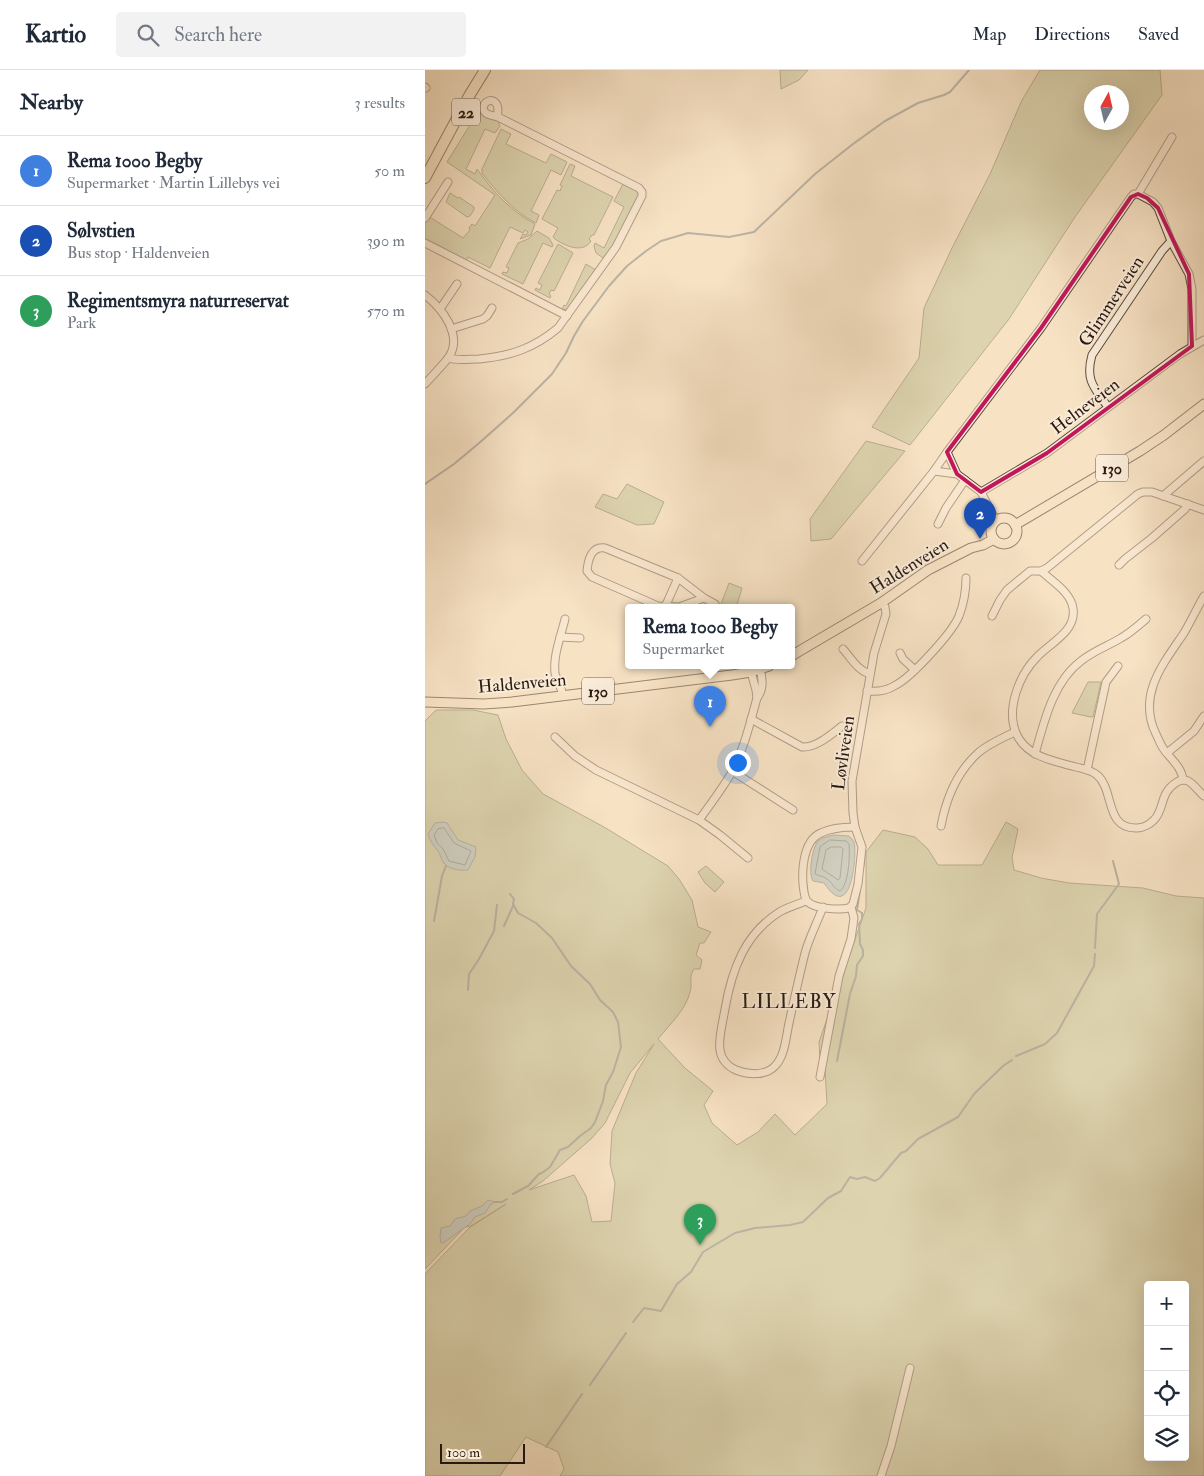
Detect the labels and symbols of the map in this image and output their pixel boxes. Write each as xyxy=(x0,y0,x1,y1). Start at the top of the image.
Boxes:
north arrow xyxy=(1084,85,1129,130)
road number: 22 xyxy=(452,98,480,126)
street label: Glimmerveien xyxy=(1074,252,1149,351)
street label: Helneveien xyxy=(1046,373,1124,440)
road number: 130 xyxy=(1096,454,1128,482)
pin: 2 xyxy=(964,498,996,539)
street label: Haldenveien xyxy=(866,533,953,600)
street label: Haldenveien xyxy=(477,668,567,699)
road number: 130 xyxy=(582,678,614,704)
pin: 1 xyxy=(694,686,726,727)
street label: Løvliveien xyxy=(827,714,860,792)
your location xyxy=(725,750,751,776)
district label: LILLEBY xyxy=(742,990,836,1014)
pin: 3 xyxy=(684,1204,716,1245)
scale bar xyxy=(440,1441,525,1464)

